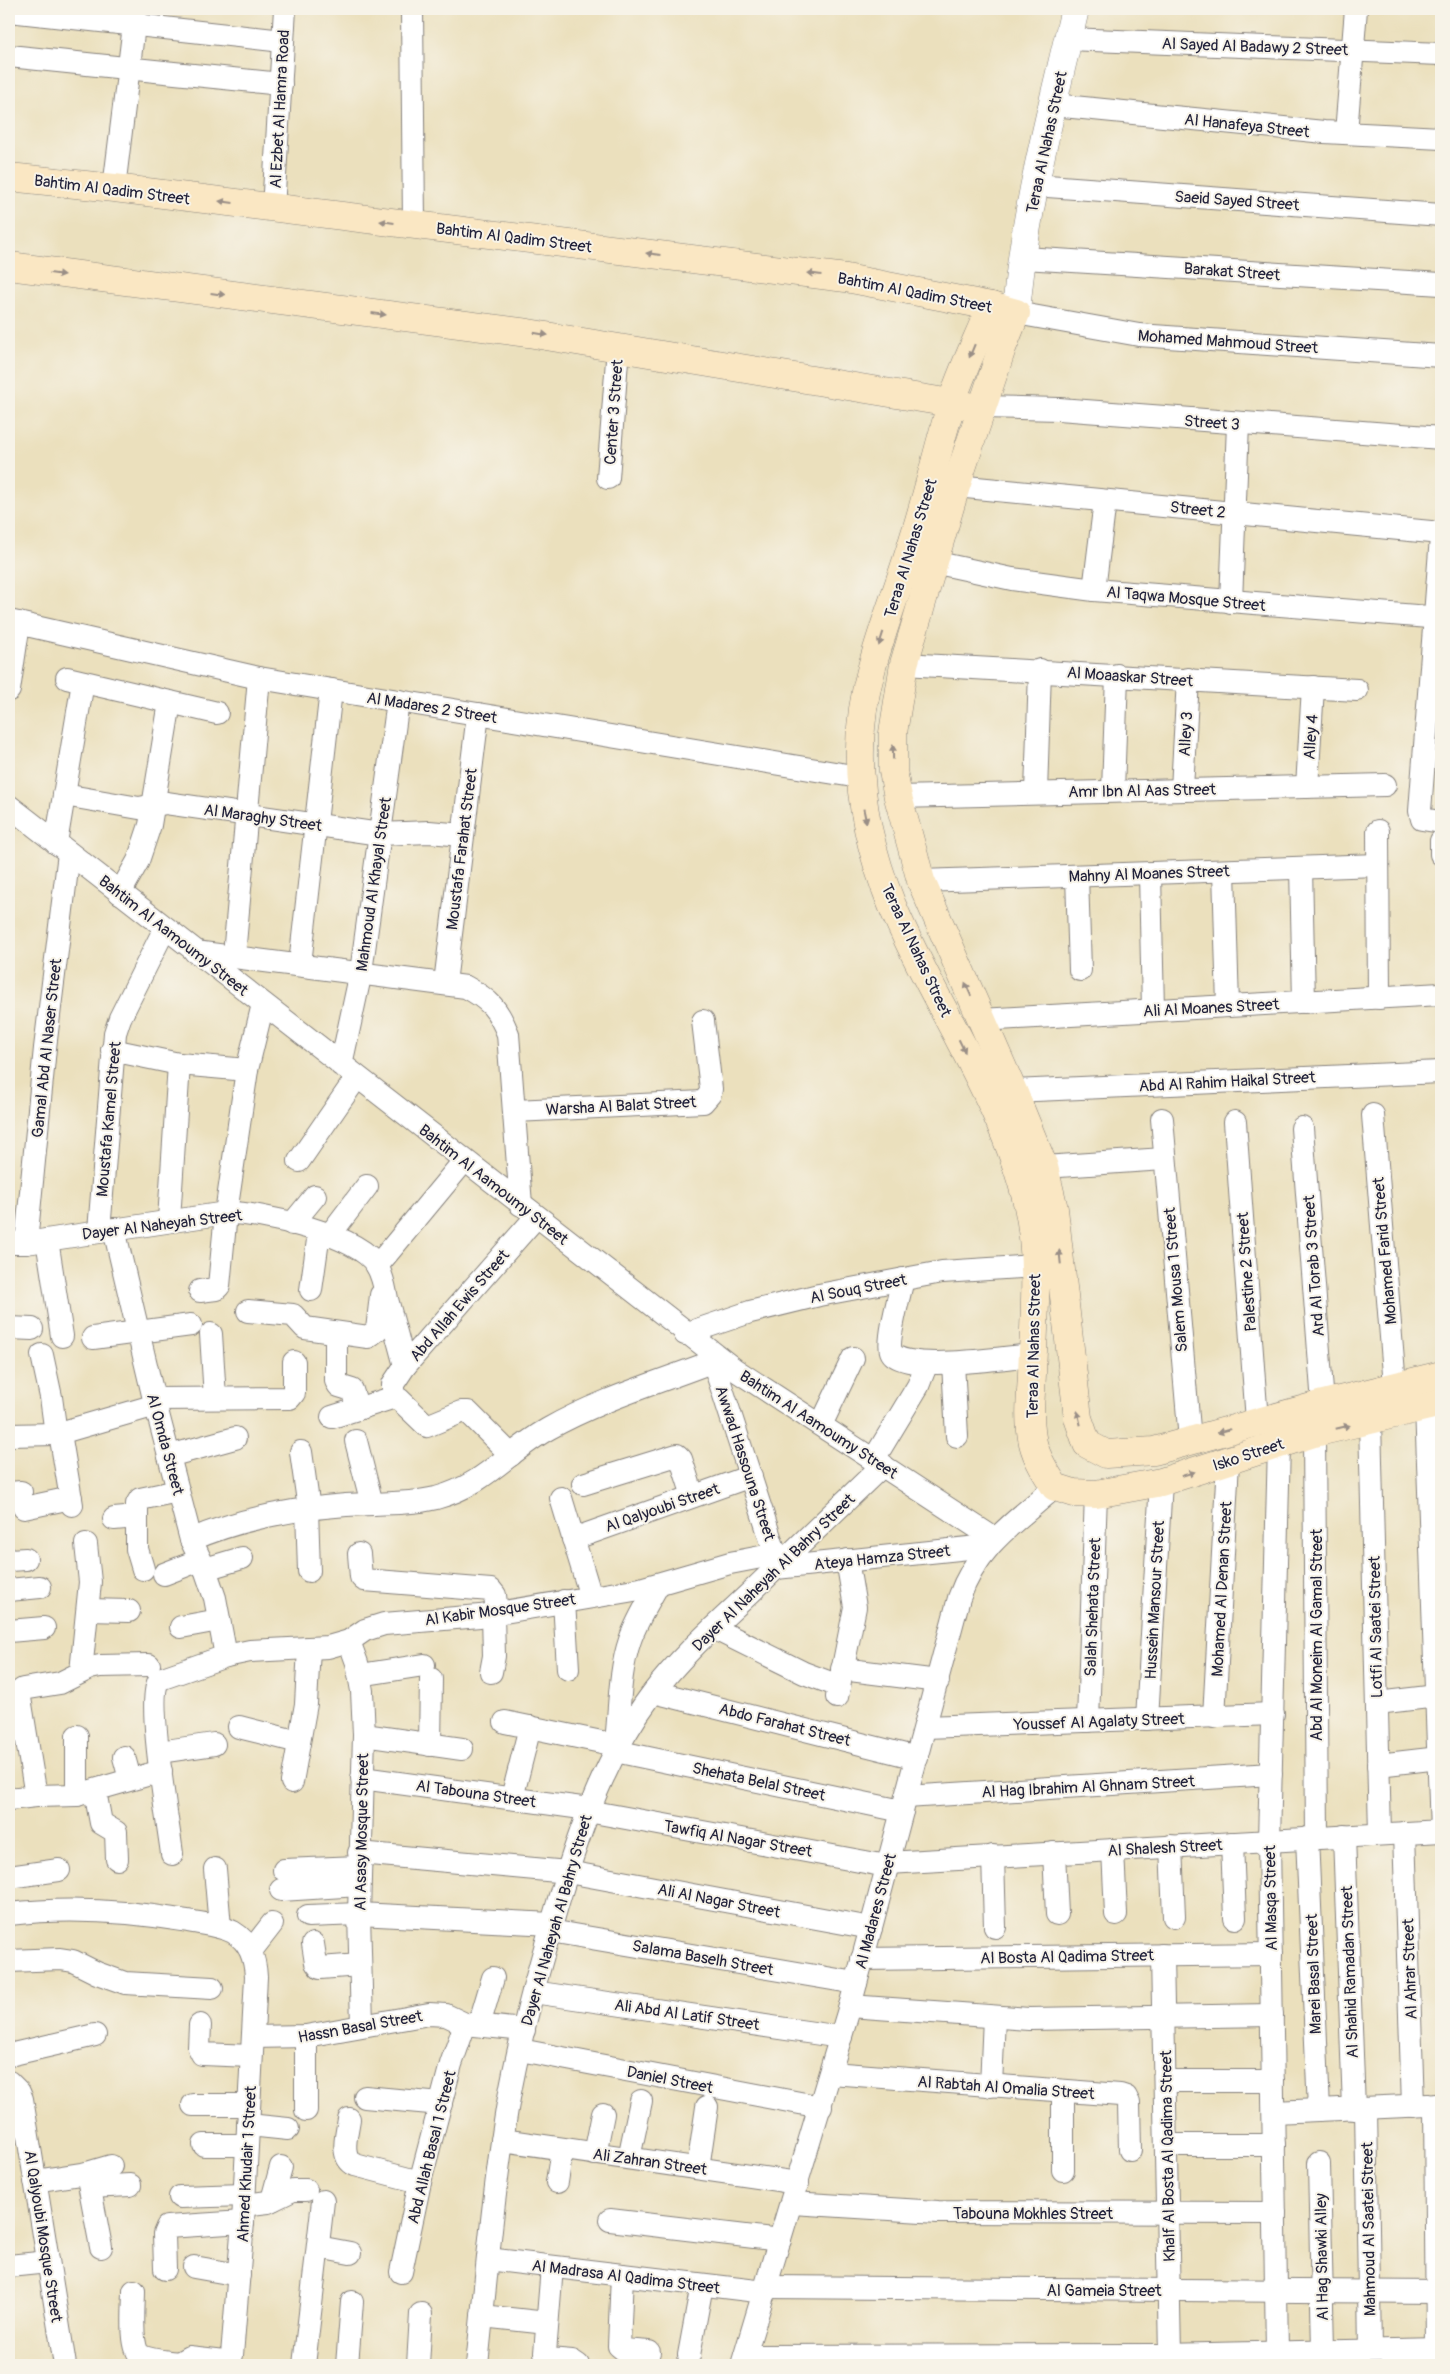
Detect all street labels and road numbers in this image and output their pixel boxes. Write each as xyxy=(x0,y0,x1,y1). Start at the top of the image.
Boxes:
street label: Al Ezbet Al Hamra Road xyxy=(266,29,294,189)
street label: Al Sayed Al Badawy 2 Street xyxy=(1161,34,1349,60)
street label: Teraa Al Nahas Street xyxy=(1022,69,1072,215)
street label: Al Hanafeya Street xyxy=(1183,109,1311,143)
street label: Bahtim Al Qadim Street xyxy=(33,171,191,210)
street label: Saeid Sayed Street xyxy=(1174,187,1300,215)
street label: Bahtim Al Qadim Street xyxy=(435,219,593,258)
street label: Barakat Street xyxy=(1183,259,1281,285)
street label: Bahtim Al Qadim Street xyxy=(836,268,994,318)
street label: Mohamed Mahmoud Street xyxy=(1137,326,1319,358)
street label: Center 3 Street xyxy=(600,358,628,465)
street label: Street 3 xyxy=(1183,411,1241,435)
street label: Teraa Al Nahas Street xyxy=(880,476,942,620)
street label: Street 2 xyxy=(1169,497,1227,523)
street label: Al Taqwa Mosque Street xyxy=(1105,582,1267,616)
street label: Al Moaaskar Street xyxy=(1066,663,1194,691)
street label: Al Madares 2 Street xyxy=(365,688,499,728)
street label: Alley 3 xyxy=(1175,711,1197,757)
street label: Alley 4 xyxy=(1299,714,1323,760)
street label: Moustafa Farahat Street xyxy=(442,766,482,931)
street label: Amr Ibn Al Aas Street xyxy=(1068,780,1217,802)
street label: Mahmoud Al Khayal Street xyxy=(352,795,396,973)
street label: Al Maraghy Street xyxy=(202,800,324,836)
street label: Mahny Al Moanes Street xyxy=(1068,861,1230,887)
street label: Bahtim Al Aamoumy Street xyxy=(95,871,253,1001)
street label: Teraa Al Nahas Street xyxy=(876,881,956,1021)
street label: Gamal Abd Al Naser Street xyxy=(28,957,66,1139)
street label: Ali Al Moanes Street xyxy=(1143,994,1280,1022)
street label: Moustafa Kamel Street xyxy=(92,1040,126,1198)
street label: Abd Al Rahim Haikal Street xyxy=(1138,1067,1316,1097)
street label: Warsha Al Balat Street xyxy=(545,1092,697,1120)
street label: Bahtim Al Aamoumy Street xyxy=(415,1120,573,1250)
street label: Mohamed Farid Street xyxy=(1369,1176,1401,1325)
street label: Ard Al Torab 3 Street xyxy=(1299,1194,1329,1337)
street label: Dayer Al Naheyah Street xyxy=(81,1205,244,1245)
street label: Salem Mousa 1 Street xyxy=(1160,1206,1192,1353)
street label: Palestine 2 Street xyxy=(1233,1211,1261,1332)
street label: Abd Allah Ewis Street xyxy=(406,1245,514,1366)
street label: Al Souq Street xyxy=(808,1270,909,1308)
street label: Teraa Al Nahas Street xyxy=(1023,1273,1045,1419)
street label: Bahtim Al Aamoumy Street xyxy=(736,1366,902,1484)
street label: Awwad Hassouna Street xyxy=(710,1383,780,1544)
street label: Al Omda Street xyxy=(142,1391,188,1498)
street label: Isko Street xyxy=(1210,1434,1287,1476)
street label: Al Qalyoubi Street xyxy=(602,1479,723,1537)
street label: Dayer Al Naheyah Al Bahry Street xyxy=(688,1489,860,1656)
street label: Mohamed Al Denan Street xyxy=(1207,1500,1237,1677)
street label: Hussein Mansour Street xyxy=(1141,1520,1169,1680)
street label: Abd Al Moneim Al Gamal Street xyxy=(1307,1528,1327,1741)
street label: Salah Shehata Street xyxy=(1081,1537,1105,1677)
street label: Ateya Hamza Street xyxy=(813,1541,952,1575)
street label: Lotfi Al Saatei Street xyxy=(1365,1555,1387,1698)
street label: Al Kabir Mosque Street xyxy=(423,1589,577,1630)
street label: Abdo Farahat Street xyxy=(717,1699,853,1751)
street label: Youssef Al Agalaty Street xyxy=(1012,1709,1185,1735)
street label: Al Asasy Mosque Street xyxy=(351,1752,373,1911)
street label: Shehata Belal Street xyxy=(690,1758,828,1806)
street label: Al Hag Ibrahim Al Ghnam Street xyxy=(981,1771,1196,1803)
street label: Al Tabouna Street xyxy=(415,1776,538,1812)
street label: Dayer Al Naheyah Al Bahry Street xyxy=(517,1812,597,2028)
street label: Tawfiq Al Nagar Street xyxy=(662,1816,814,1862)
street label: Al Shalesh Street xyxy=(1107,1835,1224,1861)
street label: Al Masqa Street xyxy=(1260,1844,1282,1951)
street label: Al Madares Street xyxy=(851,1851,901,1971)
street label: Ali Al Nagar Street xyxy=(656,1879,782,1923)
street label: Al Shahid Ramadan Street xyxy=(1337,1885,1363,2059)
street label: Marei Basal Street xyxy=(1302,1913,1326,2034)
street label: Al Ahrar Street xyxy=(1398,1917,1422,2020)
street label: Salama Baselh Street xyxy=(631,1936,775,1980)
street label: Al Bosta Al Qadima Street xyxy=(980,1945,1154,1969)
street label: Ali Abd Al Latif Street xyxy=(613,1995,761,2035)
street label: Hassn Basal Street xyxy=(296,2006,425,2048)
street label: Khalf Al Bosta Al Qadima Street xyxy=(1156,2049,1180,2262)
street label: Daniel Street xyxy=(625,2062,715,2098)
street label: Abd Allah Basal 1 Street xyxy=(403,2068,461,2226)
street label: Al Rabtah Al Omalia Street xyxy=(917,2072,1096,2104)
street label: Ahmed Khudair 1 Street xyxy=(233,2085,261,2243)
street label: Mahmoud Al Saatei Street xyxy=(1357,2141,1381,2316)
street label: Ali Zahran Street xyxy=(592,2144,709,2180)
street label: Al Qalyoubi Mosque Street xyxy=(20,2149,67,2324)
street label: Al Hag Shawki Alley xyxy=(1311,2193,1333,2321)
street label: Tabouna Mokhles Street xyxy=(953,2204,1113,2224)
street label: Al Madrasa Al Qadima Street xyxy=(531,2256,722,2299)
street label: Al Gameia Street xyxy=(1047,2281,1162,2301)

